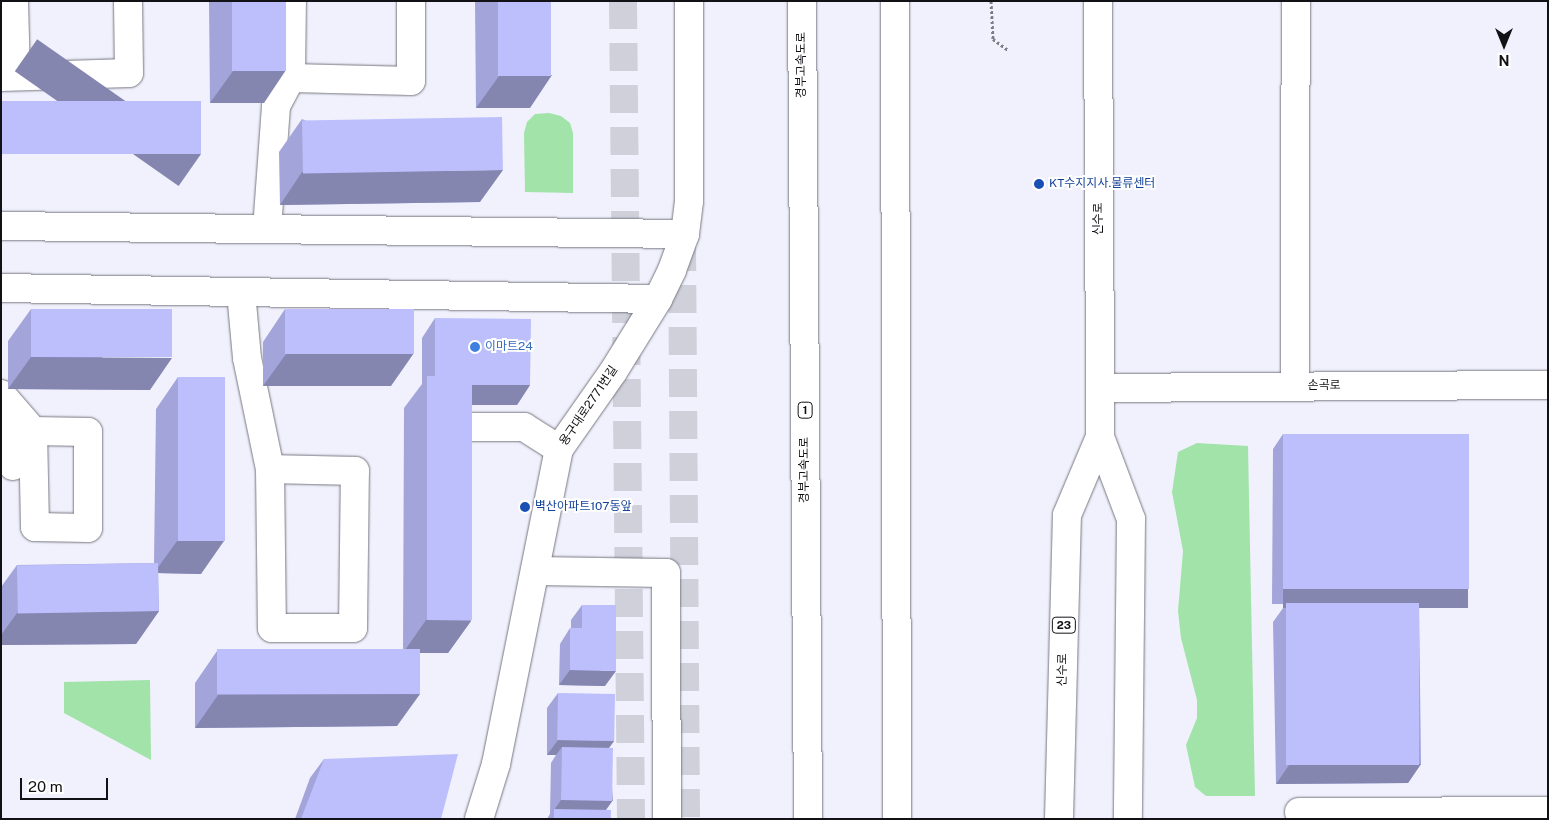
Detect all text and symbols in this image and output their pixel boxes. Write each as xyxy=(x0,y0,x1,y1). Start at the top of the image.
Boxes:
north arrow xyxy=(1479,20,1529,70)
street label: 경부고속도로 xyxy=(795,32,809,98)
text: N xyxy=(1499,52,1509,68)
place label: KT수지지사.물류센터 xyxy=(1049,177,1155,191)
marker: KT수지지사.물류센터 xyxy=(1033,178,1045,190)
street label: 신수로 xyxy=(1092,202,1106,236)
place label: 이마트24 xyxy=(485,340,533,354)
marker: 이마트24 xyxy=(469,341,481,353)
street label: 용구대로2771번길 xyxy=(557,363,621,449)
street label: 손곡로 xyxy=(1307,379,1341,393)
road number: 1 xyxy=(798,402,812,418)
street label: 경부고속도로 xyxy=(798,437,812,503)
place label: 벽산아파트107동앞 xyxy=(535,500,631,514)
marker: 벽산아파트107동앞 xyxy=(519,501,531,513)
road number: 23 xyxy=(1052,616,1076,634)
street label: 신수로 xyxy=(1056,653,1070,687)
scale bar xyxy=(22,768,110,800)
text: 20 m xyxy=(28,778,63,795)

